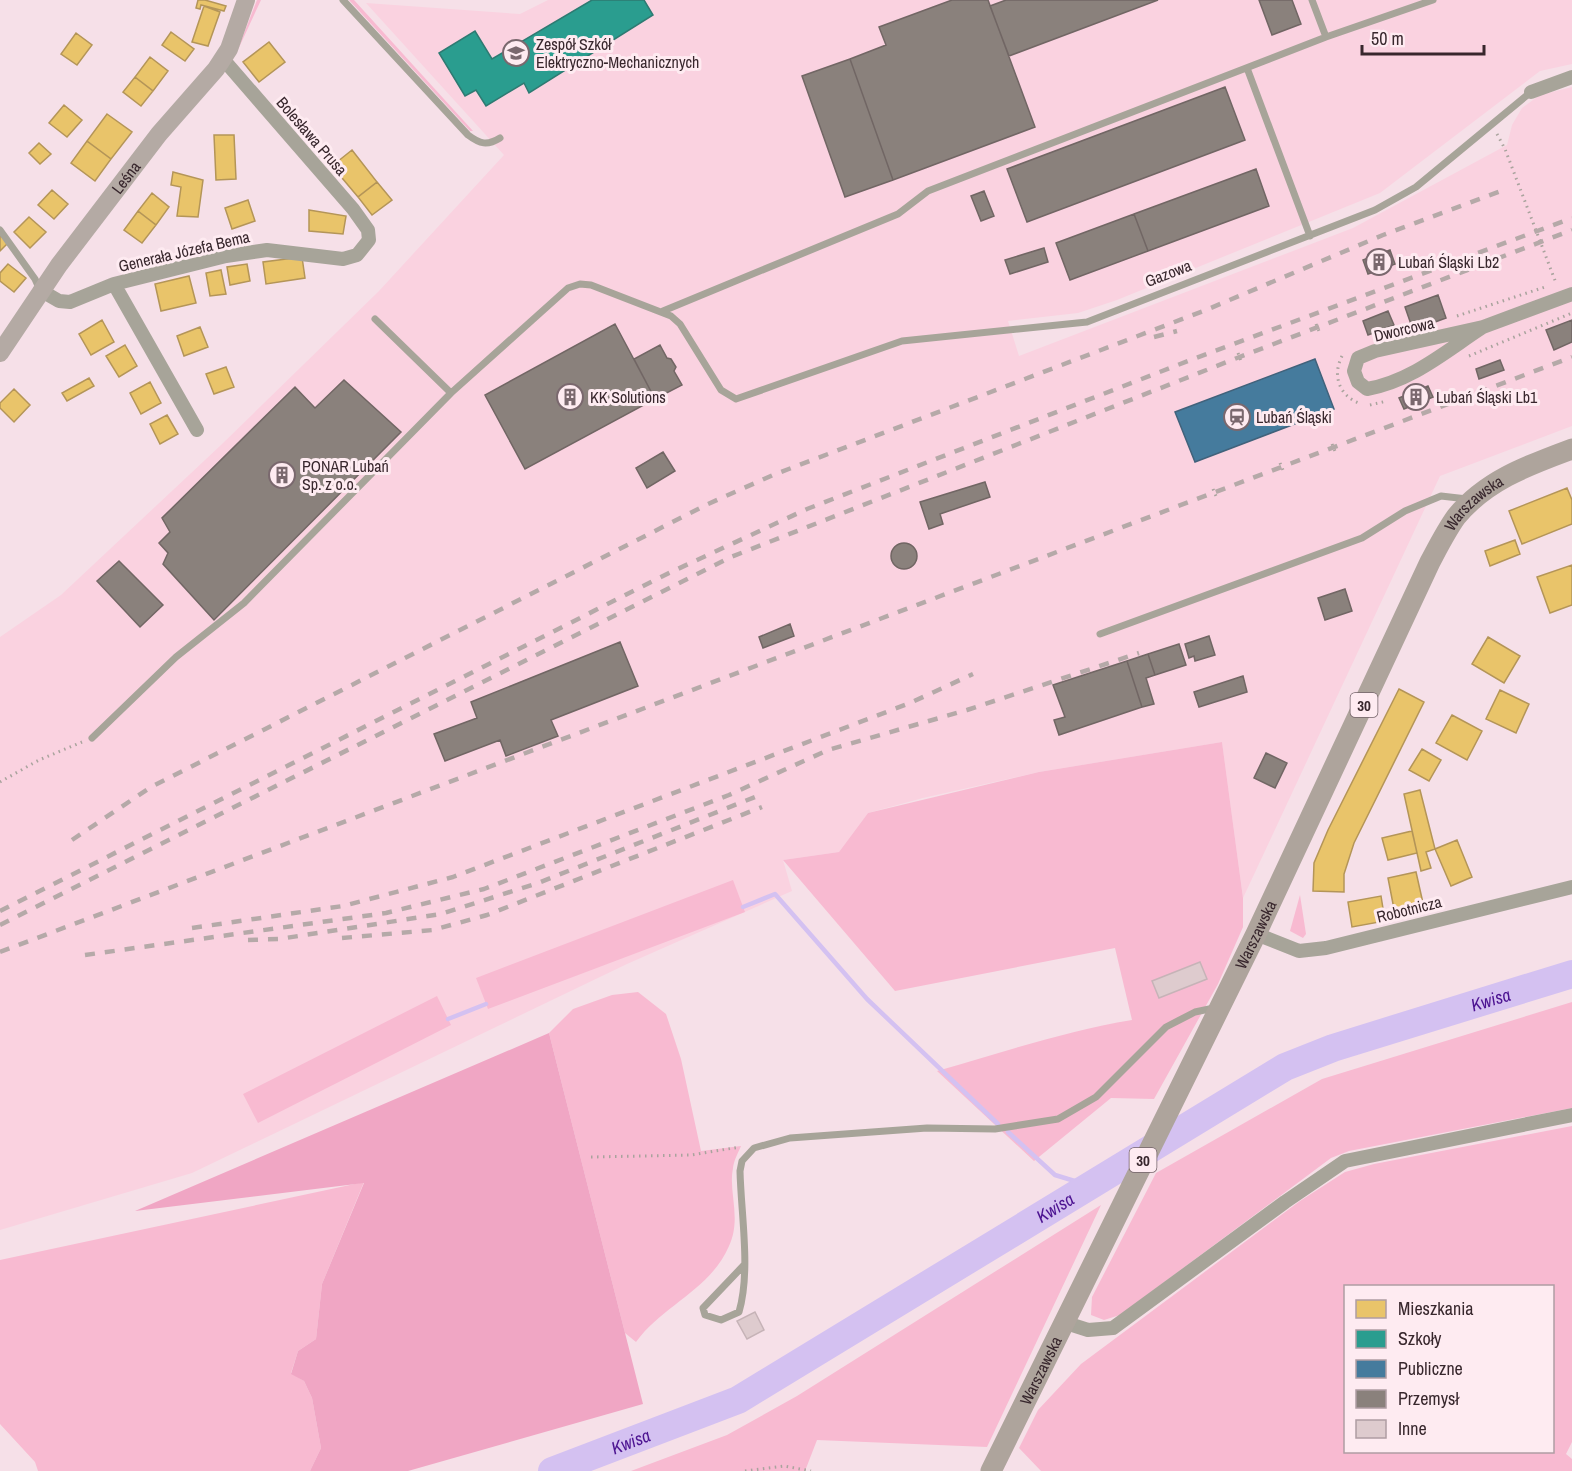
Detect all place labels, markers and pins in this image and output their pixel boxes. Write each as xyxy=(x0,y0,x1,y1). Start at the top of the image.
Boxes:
place label: Zespół Szkół Elektryczno-Mechanicznych xyxy=(536,33,699,73)
school or university icon: Zespół Szkół Elektryczno-Mechanicznych xyxy=(501,38,531,68)
building icon: Lubań Śląski Lb2 xyxy=(1364,247,1394,277)
place label: Lubań Śląski Lb2 xyxy=(1398,251,1499,273)
building icon: KK Solutions xyxy=(555,382,585,412)
building icon: Lubań Śląski Lb1 xyxy=(1401,382,1431,412)
place label: KK Solutions xyxy=(590,386,666,408)
place label: Lubań Śląski Lb1 xyxy=(1436,386,1538,408)
station icon: Lubań Śląski xyxy=(1222,402,1252,432)
place label: Lubań Śląski xyxy=(1256,406,1332,428)
place label: PONAR Lubań Sp. z o.o. xyxy=(302,455,389,495)
building icon: PONAR Lubań Sp. z o.o. xyxy=(267,460,297,490)

